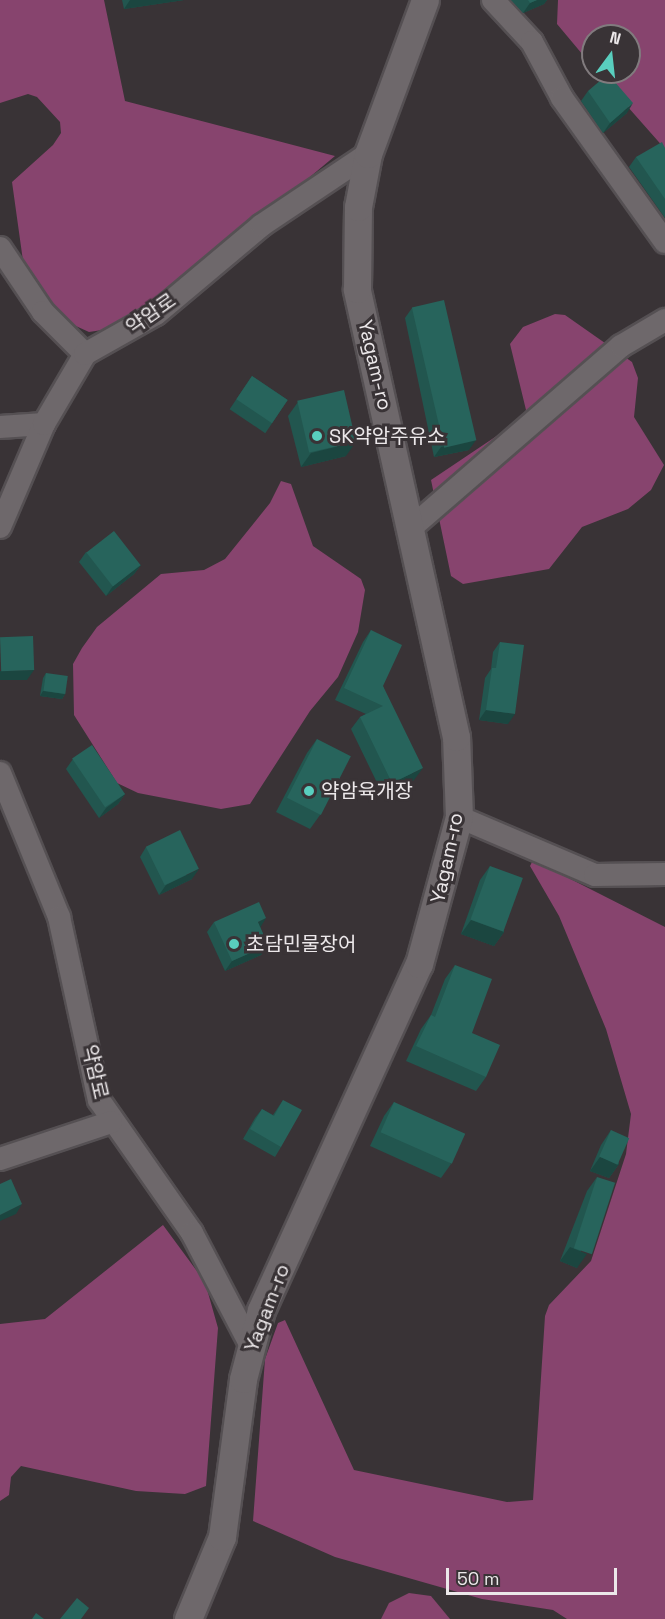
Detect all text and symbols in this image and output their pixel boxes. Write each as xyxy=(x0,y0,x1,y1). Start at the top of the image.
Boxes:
north arrow xyxy=(581,24,641,84)
text: N xyxy=(607,27,623,50)
street label: 약암로 xyxy=(122,288,180,340)
street label: Yagam-ro xyxy=(353,317,397,413)
place label: SK약암주유소 xyxy=(329,424,445,448)
marker: SK약암주유소 xyxy=(310,429,324,443)
place label: 약암육개장 xyxy=(321,779,413,803)
marker: 약암육개장 xyxy=(302,784,316,798)
street label: Yagam-ro xyxy=(426,811,468,905)
place label: 초담민물장어 xyxy=(246,932,356,956)
marker: 초담민물장어 xyxy=(227,937,241,951)
street label: 약암로 xyxy=(77,1042,113,1102)
street label: Yagam-ro xyxy=(239,1261,295,1355)
scale bar xyxy=(449,1556,620,1594)
text: 50 m xyxy=(457,1567,499,1590)

